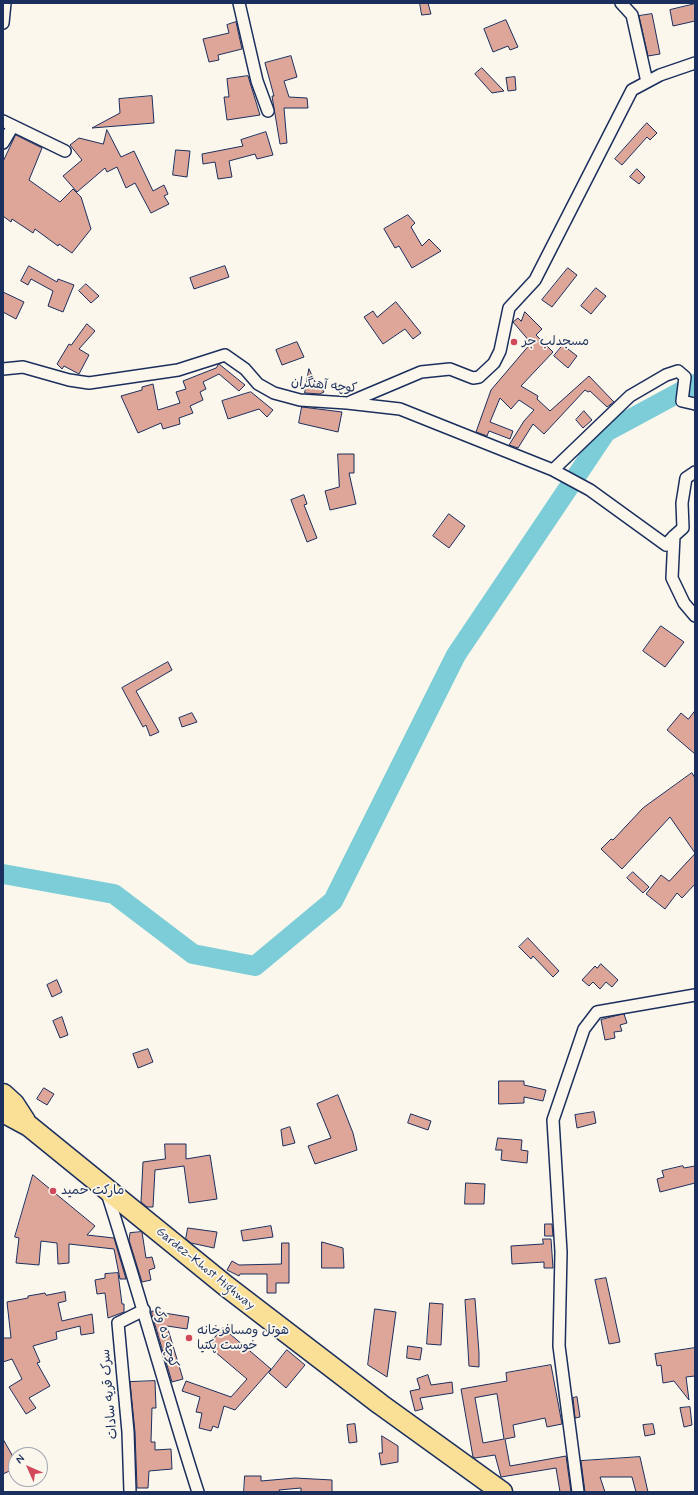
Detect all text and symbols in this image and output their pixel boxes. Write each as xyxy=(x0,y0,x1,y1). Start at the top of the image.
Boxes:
place label: مسجدلب جر xyxy=(522,334,589,350)
marker: مسجدلب جر xyxy=(509,337,519,347)
street label: کوچه آهنگران xyxy=(290,375,358,397)
place label: مارکت حمید xyxy=(61,1183,124,1199)
marker: مارکت حمید xyxy=(48,1186,58,1196)
street label: Gardez-Khost Highway xyxy=(152,1224,258,1314)
street label: کوچه ده وک xyxy=(149,1304,181,1370)
place label: هوتل ومسافرخانه خوست پکتیا xyxy=(197,1323,289,1354)
marker: هوتل ومسافرخانه خوست پکتیا xyxy=(184,1333,194,1343)
street label: سرک قریه سادات xyxy=(98,1348,122,1440)
north arrow xyxy=(8,1447,48,1487)
text: N xyxy=(13,1452,28,1467)

